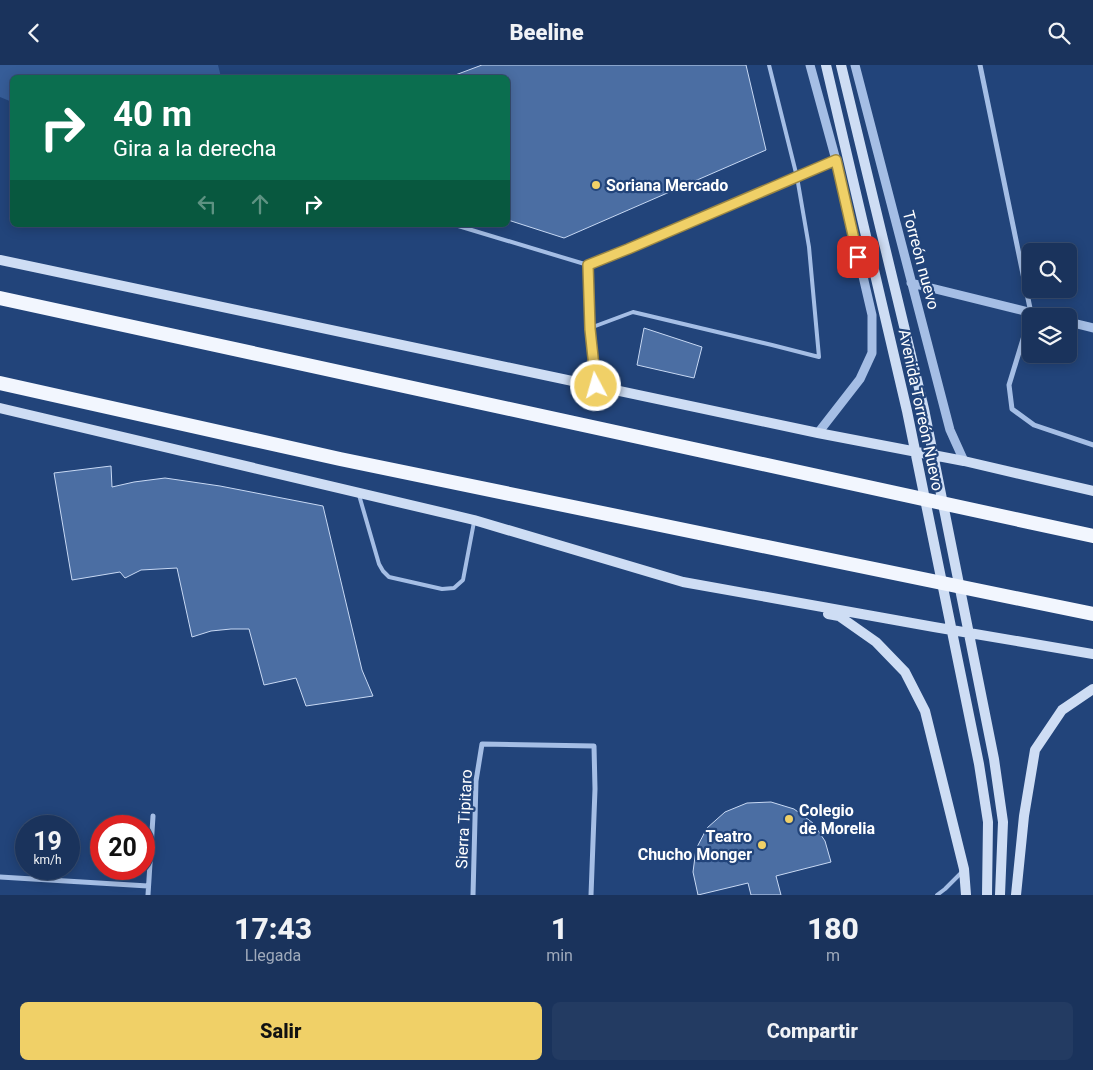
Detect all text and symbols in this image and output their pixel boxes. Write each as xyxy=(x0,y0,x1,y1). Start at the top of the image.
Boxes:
icon: back xyxy=(20,19,48,47)
icon: search xyxy=(1045,19,1073,47)
text: Beeline xyxy=(509,20,584,45)
text: 40 m xyxy=(113,94,192,135)
icon: right xyxy=(30,95,95,160)
text: Gira a la derecha xyxy=(113,136,277,161)
place label: Soriana Mercado xyxy=(606,176,728,195)
marker: Soriana Mercado xyxy=(590,179,602,191)
icon: left xyxy=(193,190,221,218)
icon: ahead xyxy=(246,190,274,218)
icon: right xyxy=(299,190,327,218)
street label: Torreón nuevo xyxy=(899,208,943,312)
pin xyxy=(837,236,879,278)
icon: arrive xyxy=(844,243,872,271)
map controls xyxy=(1022,243,1077,363)
button: search xyxy=(1022,243,1077,298)
button: layers xyxy=(1022,308,1077,363)
street label: Avenida Torreón Nuevo xyxy=(895,327,947,493)
position arrow xyxy=(569,359,621,411)
street label: Sierra Tipitaro xyxy=(452,769,476,869)
place label: Colegio de Morelia xyxy=(799,801,875,838)
marker: Colegio de Morelia xyxy=(783,813,795,825)
speed limit sign: 20 xyxy=(90,815,155,880)
text: 19 xyxy=(33,827,62,856)
place label: Teatro Chucho Monger xyxy=(638,827,752,864)
marker: Teatro Chucho Monger xyxy=(756,839,768,851)
text: km/h xyxy=(33,853,62,867)
text: 17:43 xyxy=(234,911,312,946)
text: 1 xyxy=(551,911,568,946)
text: 180 xyxy=(807,911,859,946)
text: Llegada xyxy=(245,946,301,965)
text: min xyxy=(546,946,573,965)
text: m xyxy=(826,946,840,965)
button: Salir xyxy=(20,1002,542,1060)
button: Compartir xyxy=(552,1002,1073,1060)

